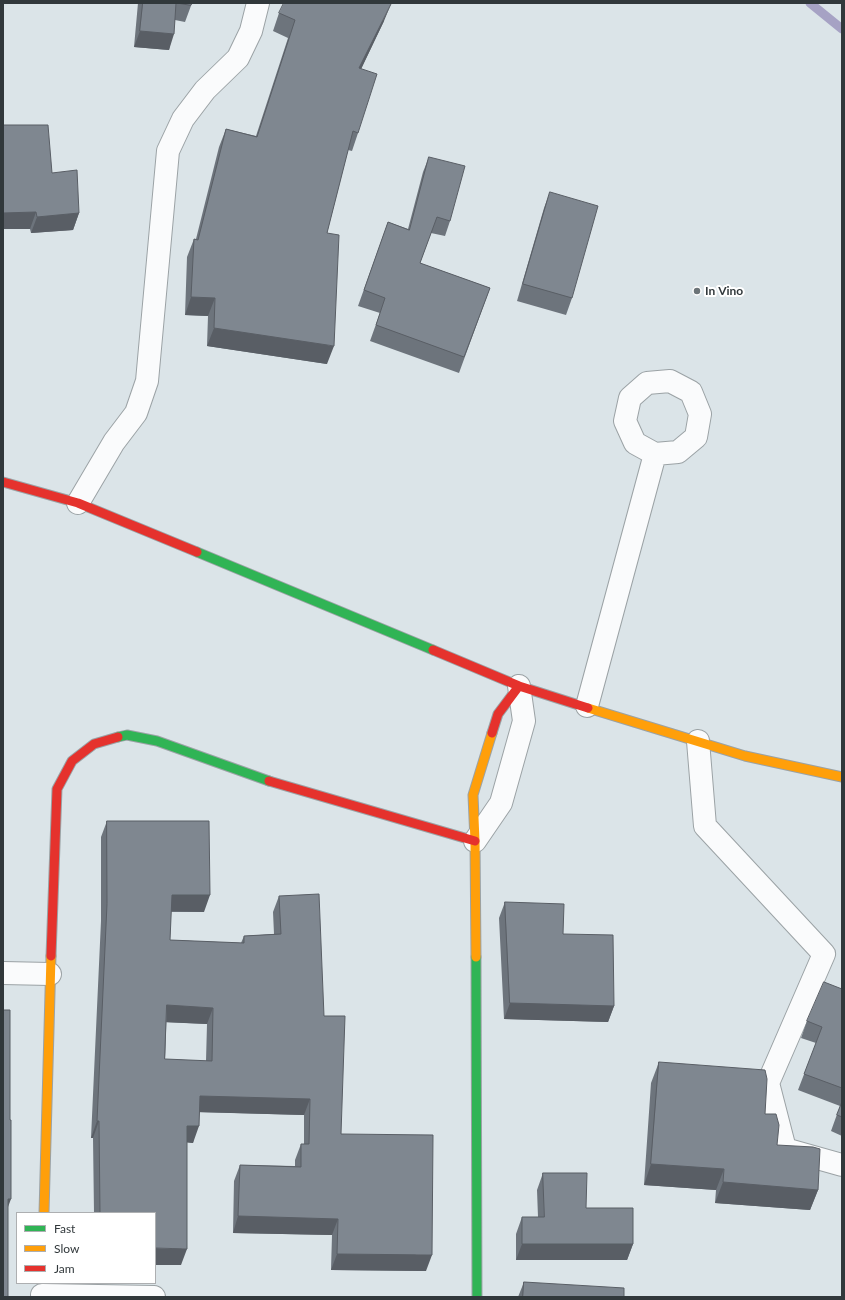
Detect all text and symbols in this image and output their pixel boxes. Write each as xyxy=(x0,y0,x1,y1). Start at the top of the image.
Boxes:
place label: In Vino xyxy=(705,284,743,298)
marker: In Vino xyxy=(692,286,702,296)
legend xyxy=(16,1212,156,1284)
text: Fast xyxy=(54,1221,75,1236)
text: Slow xyxy=(54,1241,79,1256)
text: Jam xyxy=(54,1261,75,1276)

